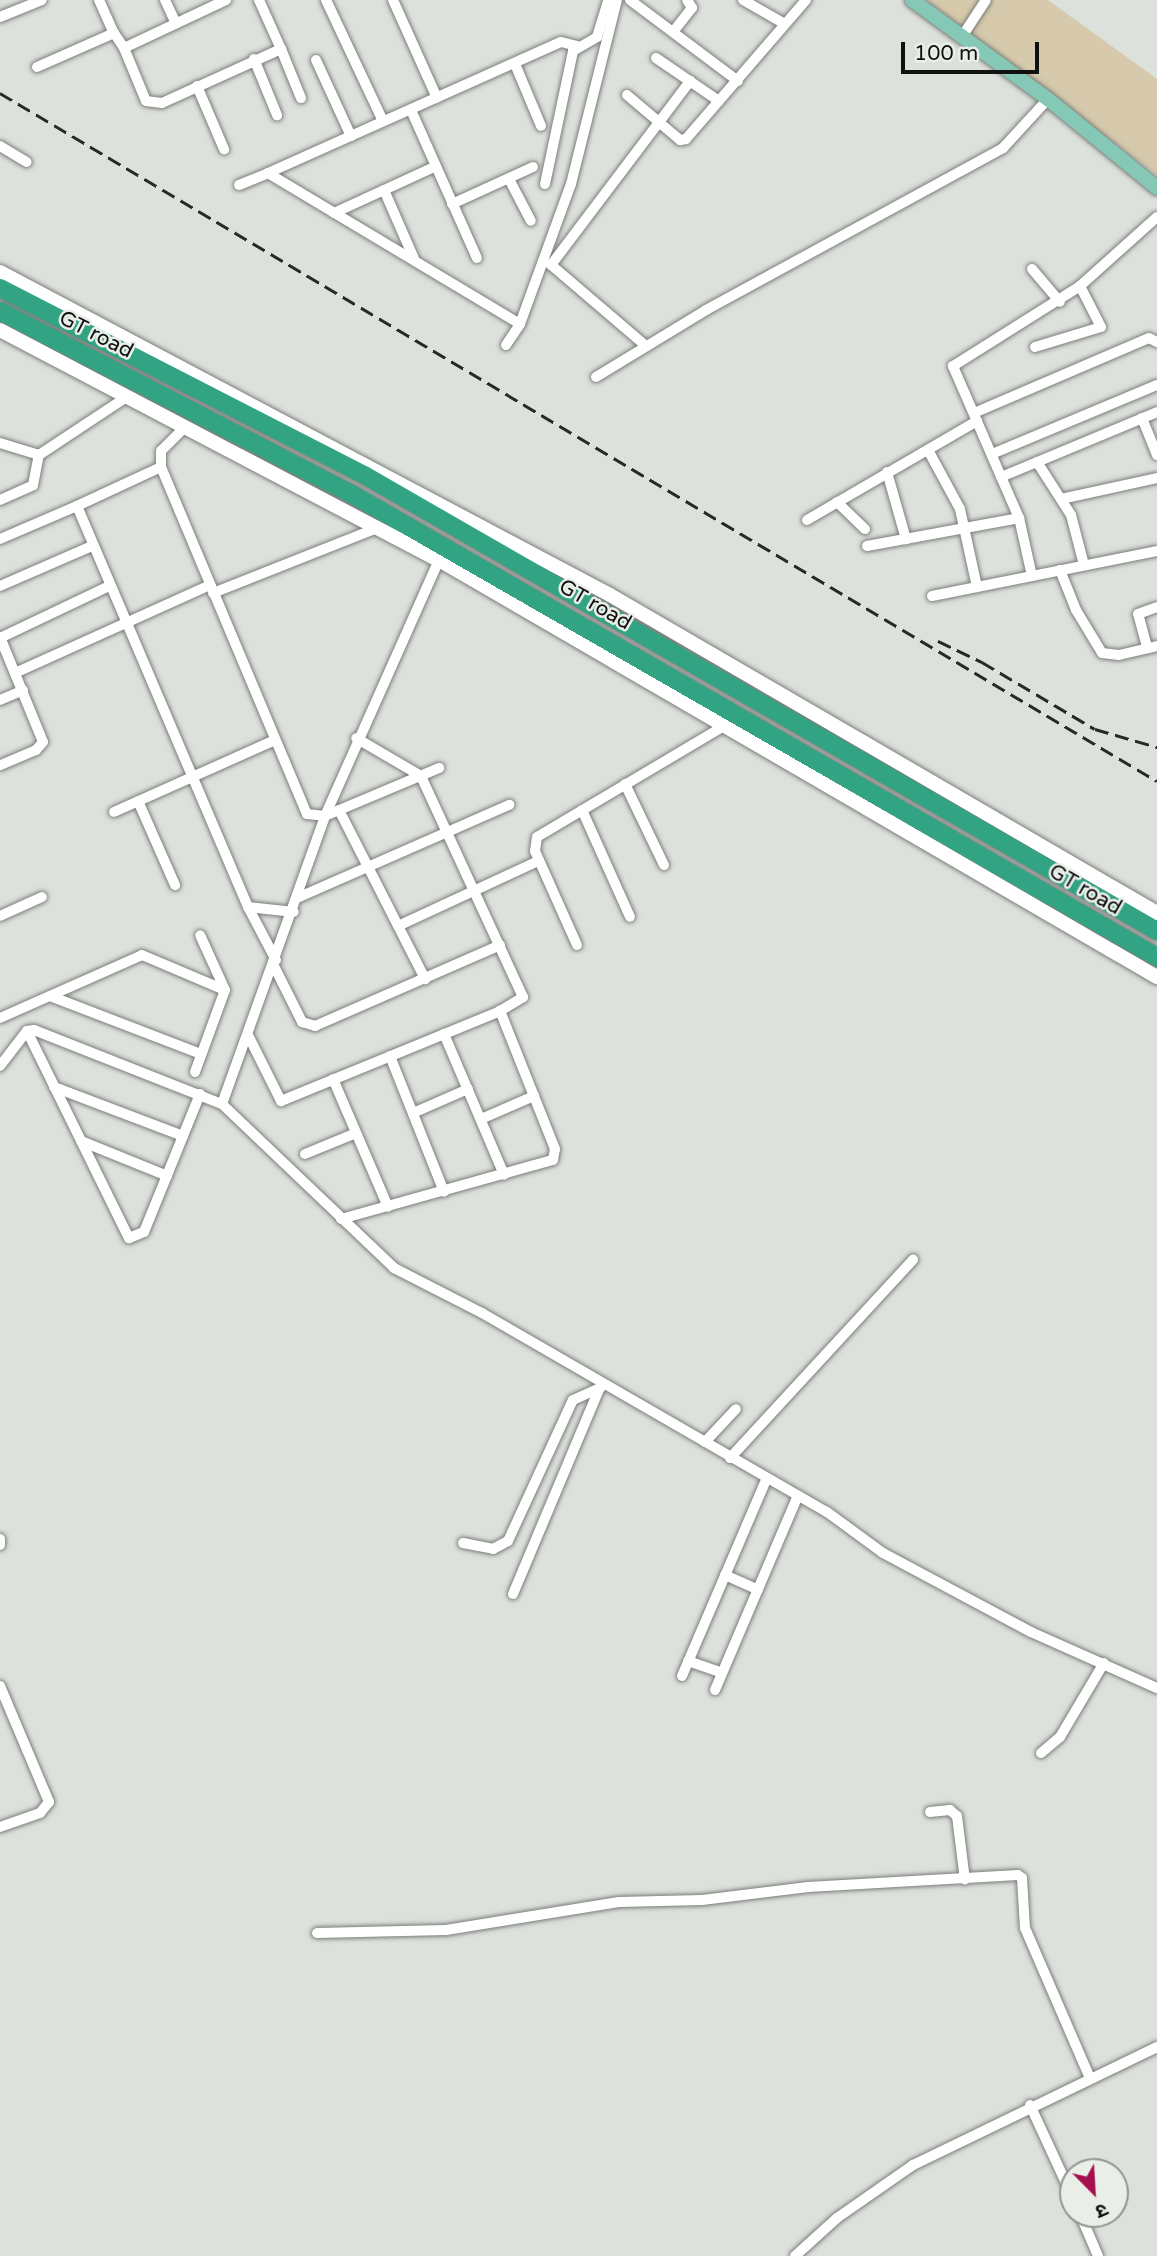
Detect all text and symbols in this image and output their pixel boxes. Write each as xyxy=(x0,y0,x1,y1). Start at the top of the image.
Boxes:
scale bar xyxy=(905,28,1043,72)
text: 100 m xyxy=(914,41,978,66)
street label: GT road xyxy=(55,306,137,364)
street label: GT road xyxy=(554,574,636,636)
street label: GT road xyxy=(1044,859,1126,921)
north arrow xyxy=(1059,2158,1129,2228)
text: उ xyxy=(1092,2198,1111,2223)

